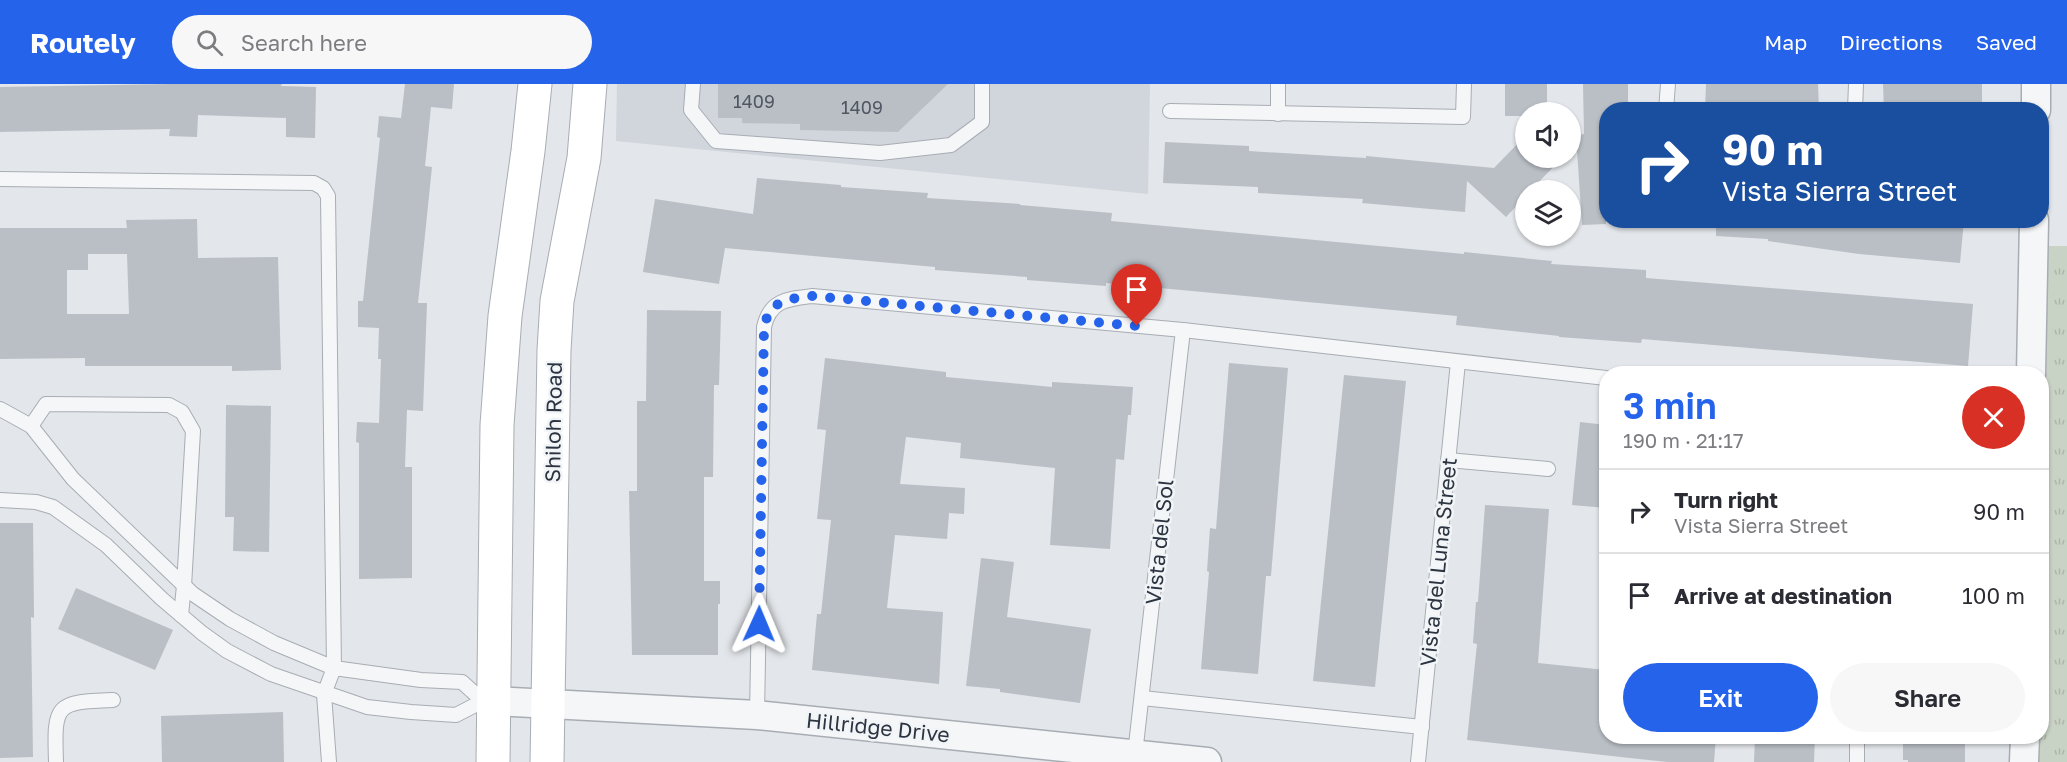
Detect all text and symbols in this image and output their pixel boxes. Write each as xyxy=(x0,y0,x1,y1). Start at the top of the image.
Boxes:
search box xyxy=(172,15,592,69)
text: Routely xyxy=(30,26,136,59)
icon: search xyxy=(193,26,226,59)
text: Search here xyxy=(241,29,367,56)
text: Map xyxy=(1764,29,1807,55)
text: Directions xyxy=(1840,29,1943,55)
text: Saved xyxy=(1976,29,2037,55)
house number: 1409 xyxy=(733,90,775,112)
house number: 1409 xyxy=(841,96,883,118)
map controls xyxy=(1515,102,1581,246)
button: sound xyxy=(1515,102,1581,168)
text: 90 m xyxy=(1722,124,1823,174)
icon: right xyxy=(1623,126,1701,204)
text: Vista Sierra Street xyxy=(1722,175,1957,207)
button: layers xyxy=(1515,180,1581,246)
pin xyxy=(1111,264,1162,326)
icon: arrive xyxy=(1120,273,1153,306)
street label: Shiloh Road xyxy=(539,361,567,483)
text: 3 min xyxy=(1623,384,1717,427)
button: close xyxy=(1962,386,2025,449)
text: 190 m · 21:17 xyxy=(1623,428,1744,452)
street label: Vista del Luna Street xyxy=(1414,456,1462,668)
street label: Vista del Sol xyxy=(1139,478,1179,606)
text: Turn right xyxy=(1674,486,1778,513)
icon: right xyxy=(1623,495,1656,528)
text: 90 m xyxy=(1973,498,2025,525)
text: Vista Sierra Street xyxy=(1674,513,1848,537)
icon: arrive xyxy=(1623,579,1656,612)
text: Arrive at destination xyxy=(1674,582,1892,609)
text: 100 m xyxy=(1962,582,2025,609)
position arrow xyxy=(727,592,791,656)
button: Exit xyxy=(1623,663,1818,732)
button: Share xyxy=(1830,663,2025,732)
street label: Hillridge Drive xyxy=(805,707,951,747)

